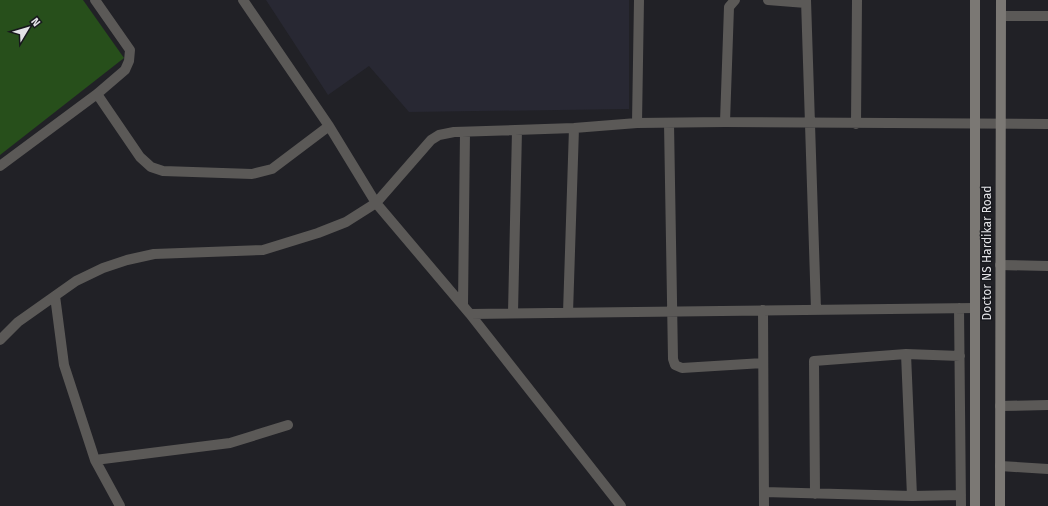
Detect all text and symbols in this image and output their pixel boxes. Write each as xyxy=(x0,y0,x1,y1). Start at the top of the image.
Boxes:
north arrow xyxy=(8,8,48,48)
text: N xyxy=(28,15,43,29)
street label: Doctor NS Hardikar Road xyxy=(980,186,994,320)

